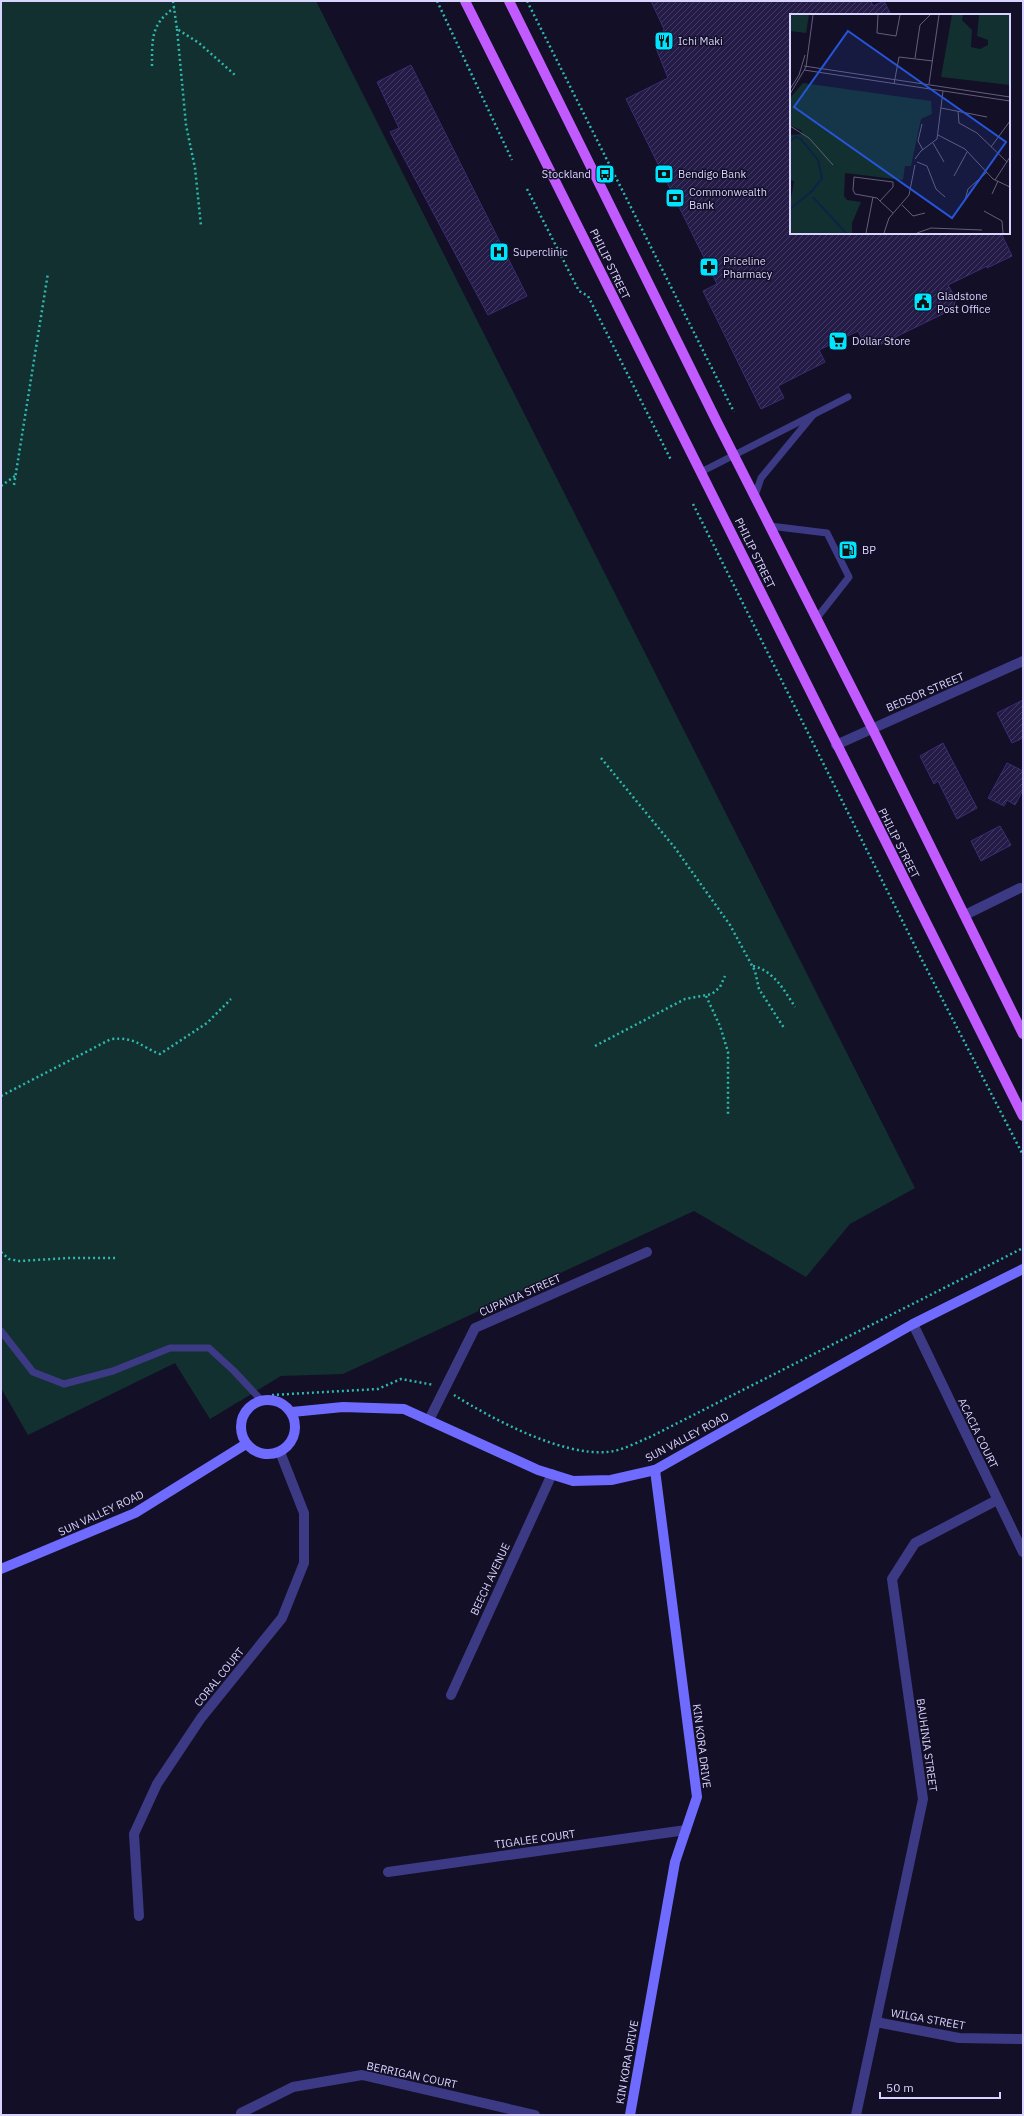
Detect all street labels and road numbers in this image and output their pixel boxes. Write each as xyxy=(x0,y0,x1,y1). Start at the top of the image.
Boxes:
street label: PHILIP STREET xyxy=(587,226,633,302)
street label: PHILIP STREET xyxy=(732,515,778,591)
street label: BEDSOR STREET xyxy=(884,669,967,715)
street label: PHILIP STREET xyxy=(875,806,923,881)
street label: CUPANIA STREET xyxy=(477,1270,564,1319)
street label: ACACIA COURT xyxy=(955,1396,1001,1471)
street label: SUN VALLEY ROAD xyxy=(643,1409,731,1465)
street label: SUN VALLEY ROAD xyxy=(56,1487,146,1539)
street label: BEECH AVENUE xyxy=(467,1540,513,1618)
street label: CORAL COURT xyxy=(191,1644,247,1709)
street label: BAUHINIA STREET xyxy=(914,1697,941,1793)
street label: KIN KORA DRIVE xyxy=(690,1703,714,1789)
street label: TIGALEE COURT xyxy=(494,1826,577,1852)
street label: WILGA STREET xyxy=(890,2006,967,2033)
street label: KIN KORA DRIVE xyxy=(613,2019,641,2105)
street label: BERRIGAN COURT xyxy=(365,2059,459,2092)

